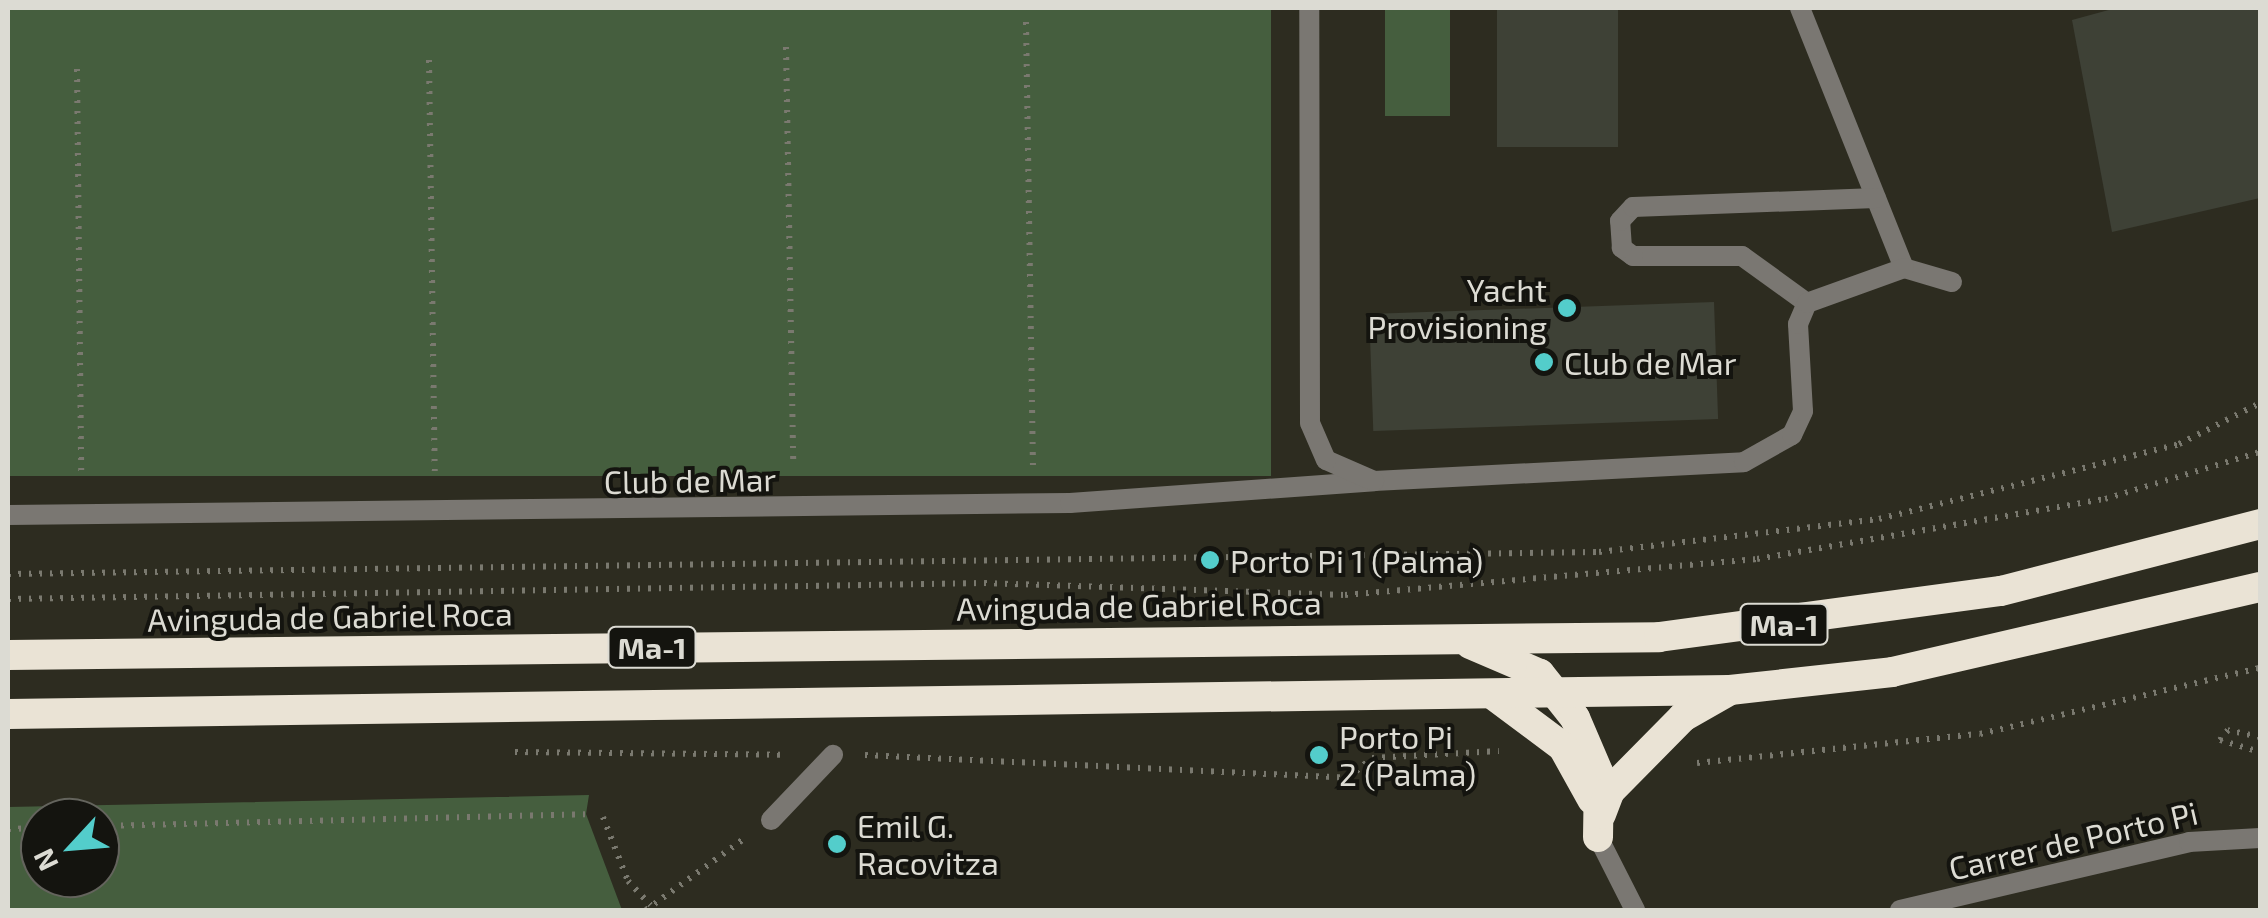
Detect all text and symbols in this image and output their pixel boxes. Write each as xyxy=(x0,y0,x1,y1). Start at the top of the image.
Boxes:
place label: Yacht Provisioning xyxy=(1367,271,1547,346)
marker: Yacht Provisioning xyxy=(1556,297,1578,319)
place label: Club de Mar xyxy=(1564,343,1736,381)
marker: Club de Mar xyxy=(1533,351,1555,373)
street label: Club de Mar xyxy=(603,459,777,501)
place label: Porto Pi 1 (Palma) xyxy=(1230,541,1483,579)
marker: Porto Pi 1 (Palma) xyxy=(1199,549,1221,571)
street label: Avinguda de Gabriel Roca xyxy=(956,583,1322,627)
street label: Avinguda de Gabriel Roca xyxy=(147,594,513,638)
road number: Ma-1 xyxy=(1739,599,1829,649)
road number: Ma-1 xyxy=(607,622,697,672)
place label: Porto Pi 2 (Palma) xyxy=(1339,718,1476,793)
marker: Porto Pi 2 (Palma) xyxy=(1308,744,1330,766)
street label: Carrer de Porto Pi xyxy=(1945,793,2201,887)
north arrow xyxy=(20,798,120,898)
place label: Emil G. Racovitza xyxy=(857,807,999,882)
marker: Emil G. Racovitza xyxy=(826,833,848,855)
text: N xyxy=(25,844,65,877)

